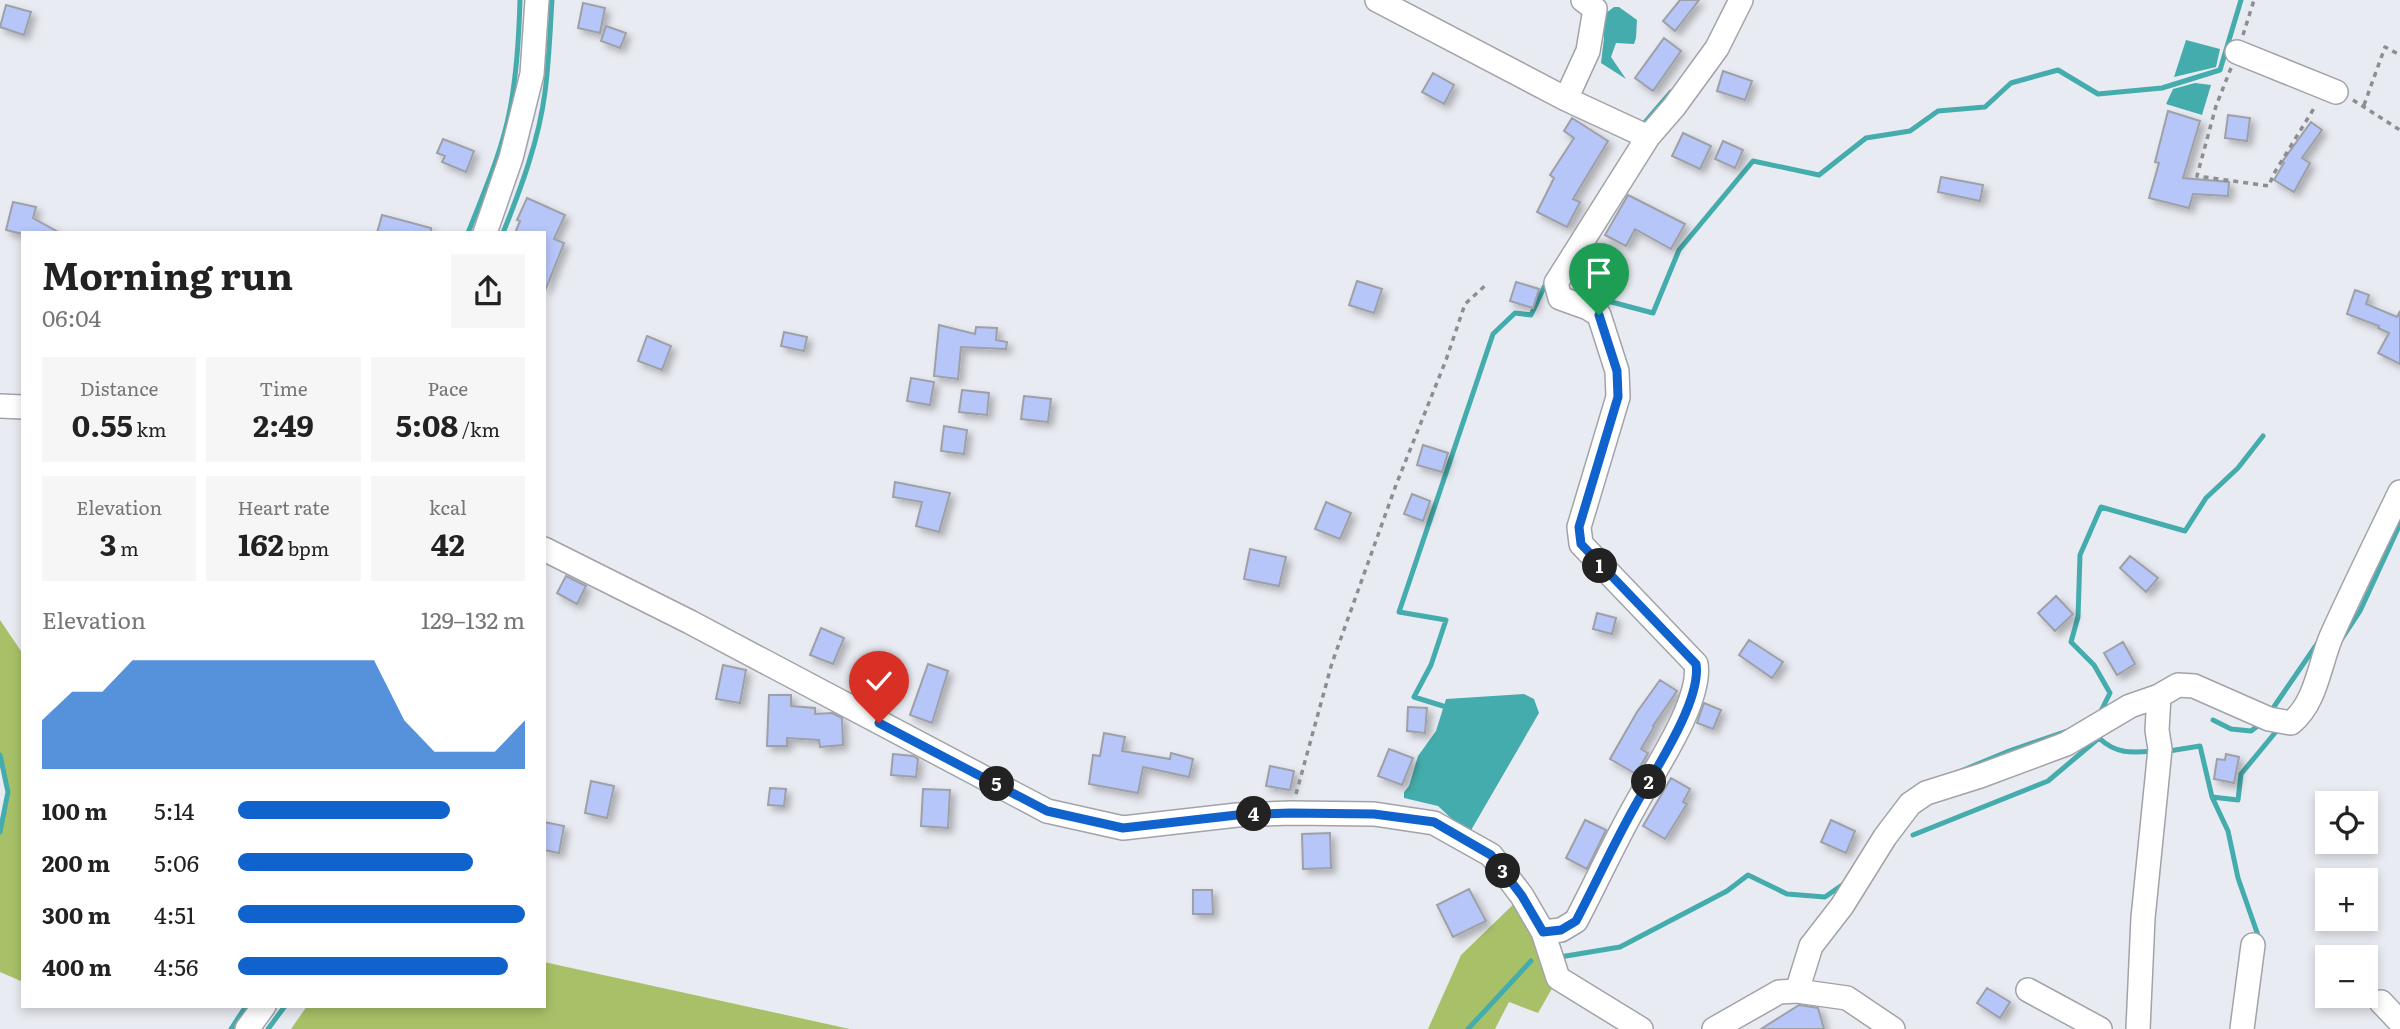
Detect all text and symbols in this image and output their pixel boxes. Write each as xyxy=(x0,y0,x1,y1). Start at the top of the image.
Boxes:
pin xyxy=(1569,243,1629,315)
text: Morning run xyxy=(42,245,293,302)
button: share xyxy=(451,254,525,328)
icon: arrive xyxy=(1580,254,1618,292)
text: 06:04 xyxy=(42,300,101,334)
text: Distance xyxy=(80,374,158,402)
text: Time xyxy=(259,374,308,402)
text: Pace xyxy=(427,374,468,402)
text: 0.55 xyxy=(72,402,133,446)
text: 2:49 xyxy=(253,402,314,446)
text: 5:08 xyxy=(396,402,458,446)
text: km xyxy=(133,415,167,443)
text: /km xyxy=(458,415,500,443)
text: Elevation xyxy=(76,493,162,521)
text: Heart rate xyxy=(237,493,330,521)
text: kcal xyxy=(429,493,467,521)
text: 3 xyxy=(100,521,116,565)
text: 162 xyxy=(238,521,284,565)
text: 42 xyxy=(431,521,465,565)
text: m xyxy=(116,534,139,562)
text: bpm xyxy=(284,534,329,562)
pin: 1 xyxy=(1582,548,1618,584)
text: 1 xyxy=(1596,551,1603,579)
text: Elevation xyxy=(42,602,146,636)
text: 129–132 m xyxy=(421,602,525,636)
pin xyxy=(849,651,909,723)
icon: check xyxy=(860,662,898,700)
pin: 2 xyxy=(1632,764,1666,800)
pin: 5 xyxy=(979,766,1014,802)
text: 2 xyxy=(1643,767,1654,795)
text: 5 xyxy=(991,769,1002,797)
map controls xyxy=(2315,791,2378,1008)
button: locate xyxy=(2315,791,2378,854)
text: 100 m xyxy=(42,793,107,827)
text: 5:14 xyxy=(154,793,194,827)
pin: 4 xyxy=(1236,796,1272,832)
text: 4 xyxy=(1248,799,1259,827)
text: 200 m xyxy=(42,845,110,879)
text: 5:06 xyxy=(154,845,199,879)
pin: 3 xyxy=(1486,854,1520,888)
text: 3 xyxy=(1497,856,1508,884)
button: + xyxy=(2315,868,2378,931)
text: 300 m xyxy=(42,897,111,931)
text: 4:51 xyxy=(154,897,195,931)
button: − xyxy=(2315,945,2378,1008)
text: 400 m xyxy=(42,949,112,983)
text: 4:56 xyxy=(154,949,198,983)

